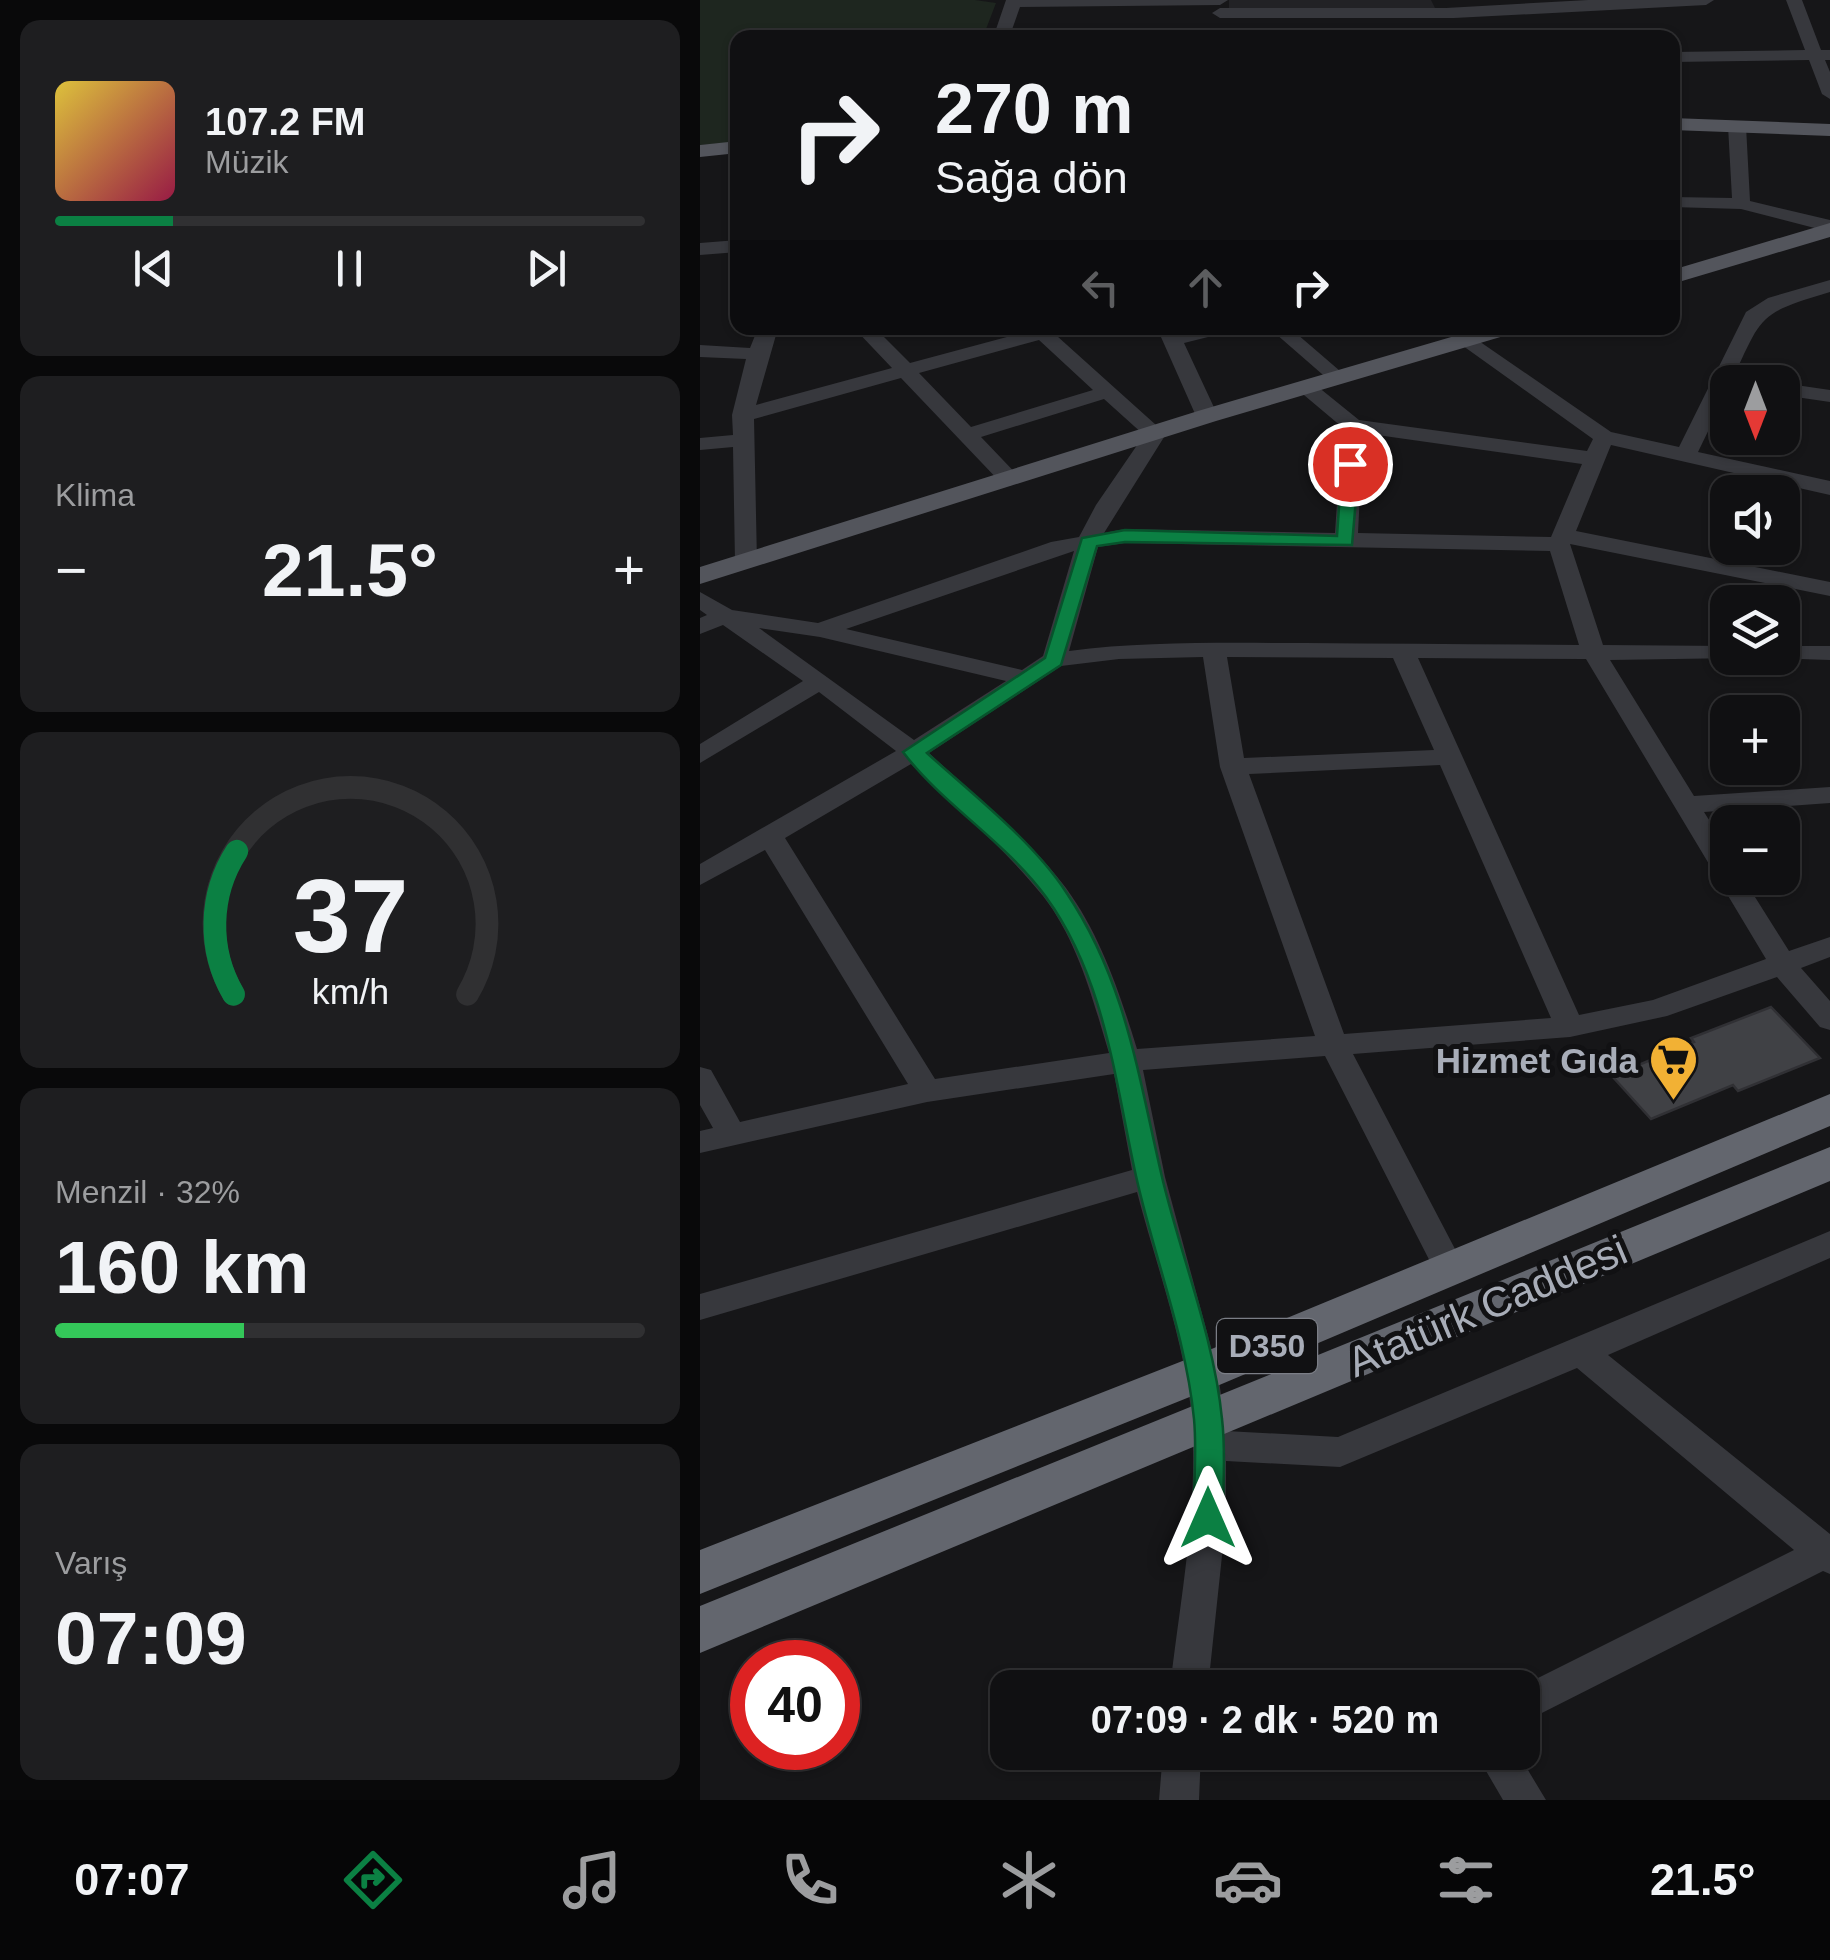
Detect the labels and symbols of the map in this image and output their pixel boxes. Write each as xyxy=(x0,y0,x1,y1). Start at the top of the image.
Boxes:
north arrow xyxy=(1710,365,1800,455)
pin xyxy=(1308,422,1393,507)
supermarket icon: Hizmet Gıda xyxy=(1647,1034,1699,1102)
place label: Hizmet Gıda xyxy=(1436,1041,1639,1080)
street label: Atatürk Caddesi xyxy=(1340,1226,1634,1386)
road number: D350 xyxy=(1217,1319,1317,1373)
position arrow xyxy=(1156,1466,1260,1570)
speed limit sign: 40 xyxy=(730,1640,860,1770)

